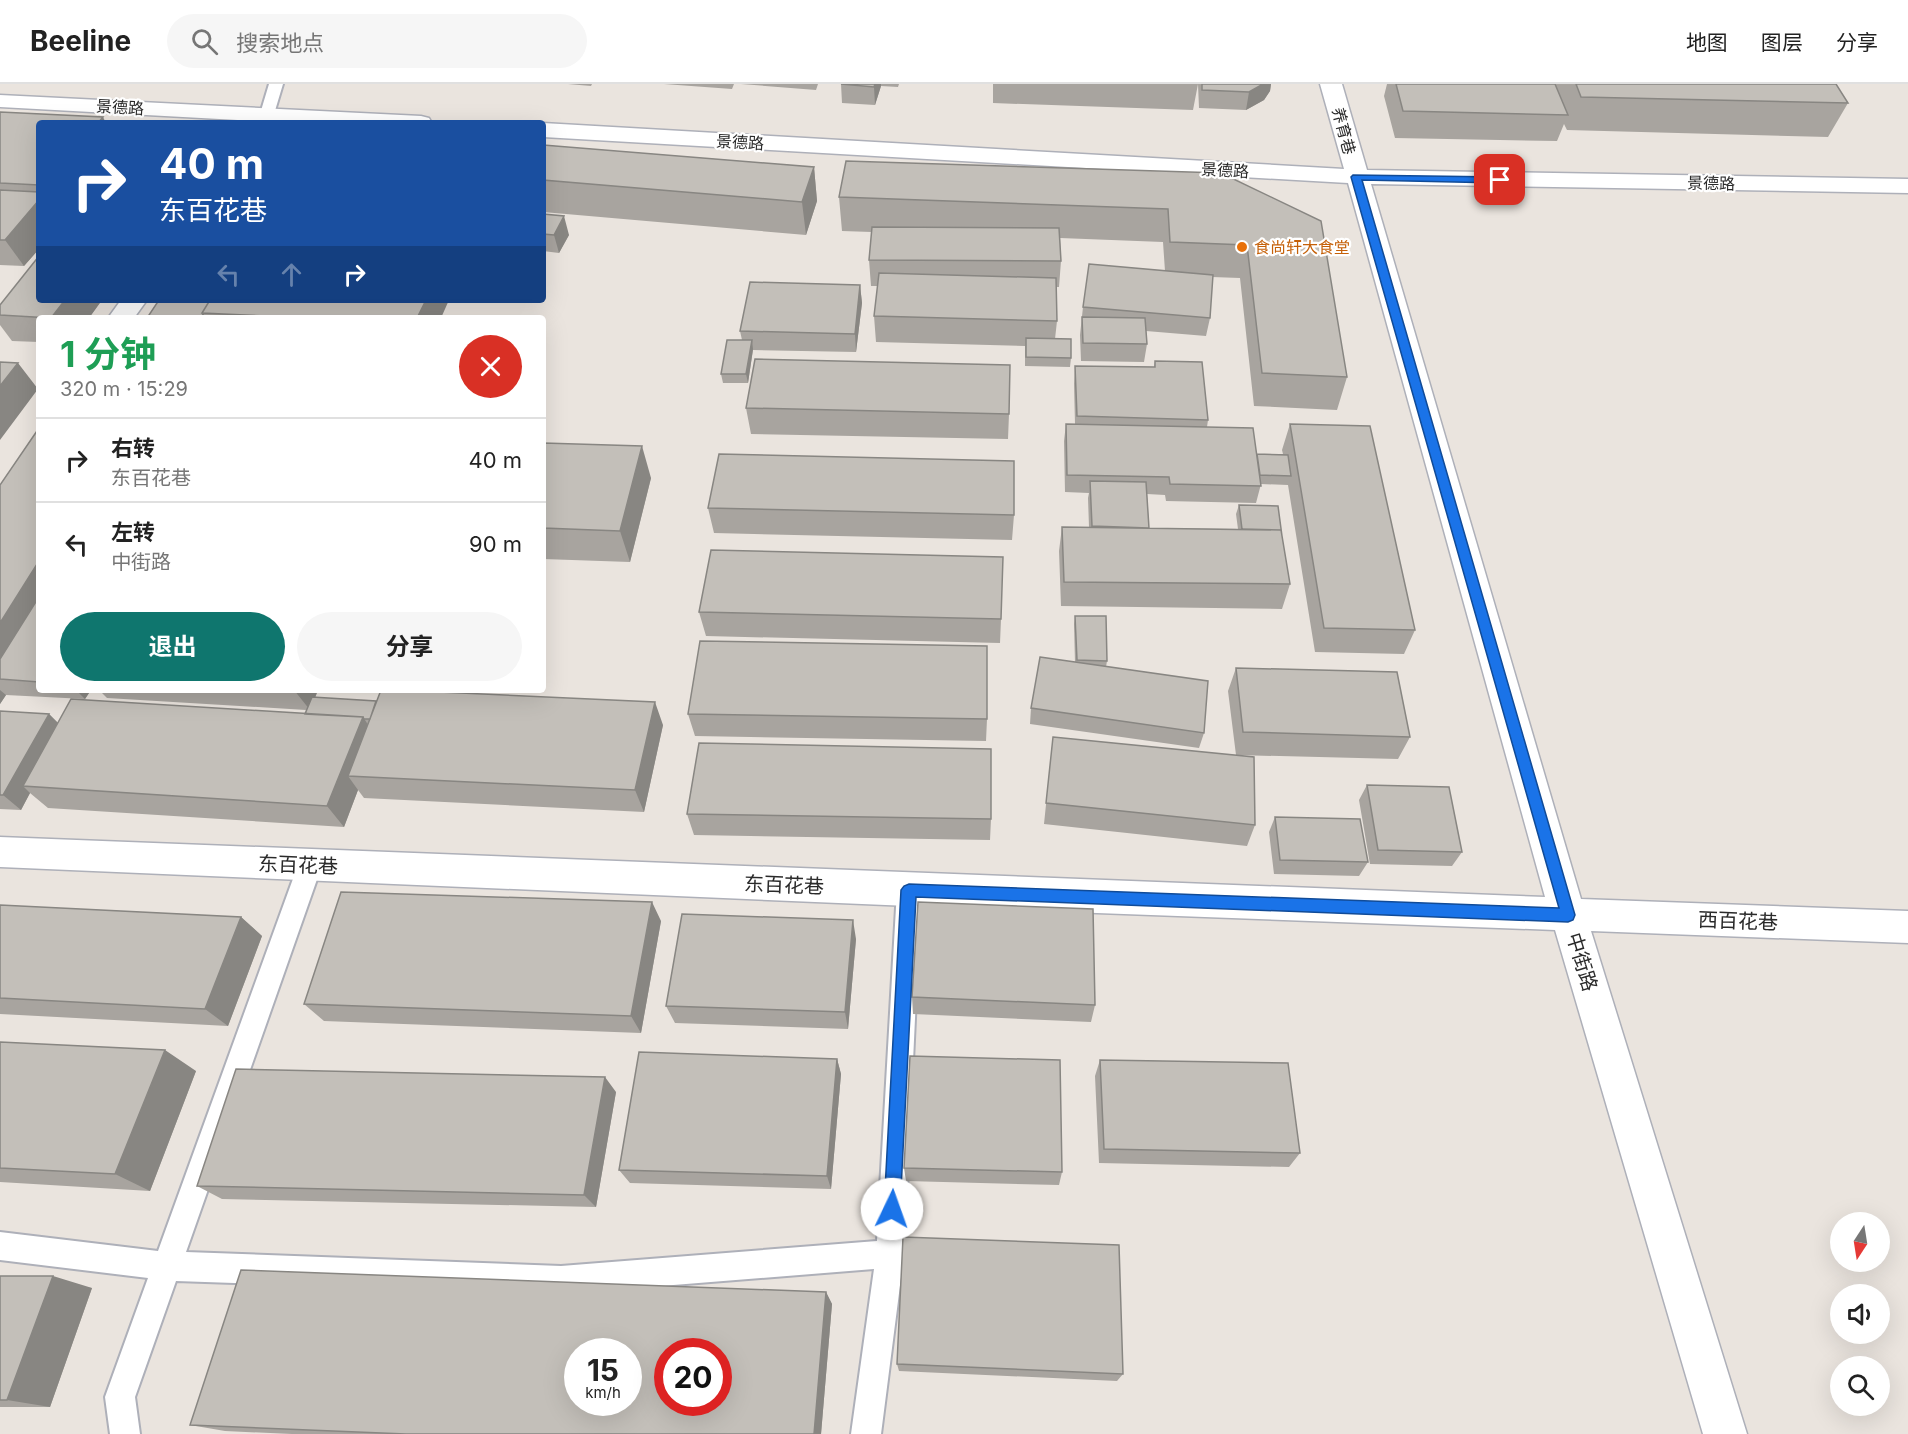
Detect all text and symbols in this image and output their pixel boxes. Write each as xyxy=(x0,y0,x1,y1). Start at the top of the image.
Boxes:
search box xyxy=(167,14,587,68)
text: Beeline xyxy=(30,24,131,58)
icon: search xyxy=(188,25,221,58)
text: 搜索地点 xyxy=(236,30,324,56)
text: 地图 xyxy=(1686,30,1728,55)
text: 图层 xyxy=(1761,30,1803,55)
text: 分享 xyxy=(1836,30,1878,55)
street label: 景德路 xyxy=(96,96,144,118)
street label: 养育巷 xyxy=(1328,105,1360,157)
street label: 景德路 xyxy=(716,131,764,153)
text: 40 m xyxy=(159,138,264,189)
icon: right xyxy=(60,144,138,222)
pin xyxy=(1474,154,1525,205)
street label: 景德路 xyxy=(1201,159,1249,181)
icon: arrive xyxy=(1483,163,1516,196)
street label: 景德路 xyxy=(1687,173,1735,193)
text: 东百花巷 xyxy=(159,194,267,227)
place label: 食尚轩大食堂 xyxy=(1254,237,1350,257)
marker: 食尚轩大食堂 xyxy=(1235,240,1249,254)
icon: left xyxy=(212,258,245,291)
icon: ahead xyxy=(275,258,308,291)
icon: right xyxy=(338,258,371,291)
text: 1 分钟 xyxy=(60,332,156,376)
button: close xyxy=(459,335,522,398)
text: 320 m · 15:29 xyxy=(60,377,188,401)
text: 右转 xyxy=(111,435,155,461)
icon: right xyxy=(60,444,93,477)
text: 40 m xyxy=(468,447,522,473)
text: 东百花巷 xyxy=(111,466,191,490)
text: 左转 xyxy=(111,519,155,545)
icon: left xyxy=(60,528,93,561)
text: 90 m xyxy=(469,531,522,557)
text: 中街路 xyxy=(111,550,171,574)
button: 退出 xyxy=(60,612,285,681)
button: 分享 xyxy=(297,612,522,681)
street label: 东百花巷 xyxy=(258,852,338,878)
street label: 东百花巷 xyxy=(744,872,824,898)
street label: 西百花巷 xyxy=(1698,908,1778,934)
street label: 中街路 xyxy=(1562,930,1602,994)
position arrow xyxy=(860,1177,924,1241)
north arrow xyxy=(1830,1212,1890,1272)
map controls xyxy=(1830,1212,1890,1416)
button: sound xyxy=(1830,1284,1890,1344)
speed limit sign: 20 xyxy=(654,1338,732,1416)
text: 15 xyxy=(587,1352,619,1388)
button: search xyxy=(1830,1356,1890,1416)
text: km/h xyxy=(585,1383,621,1402)

